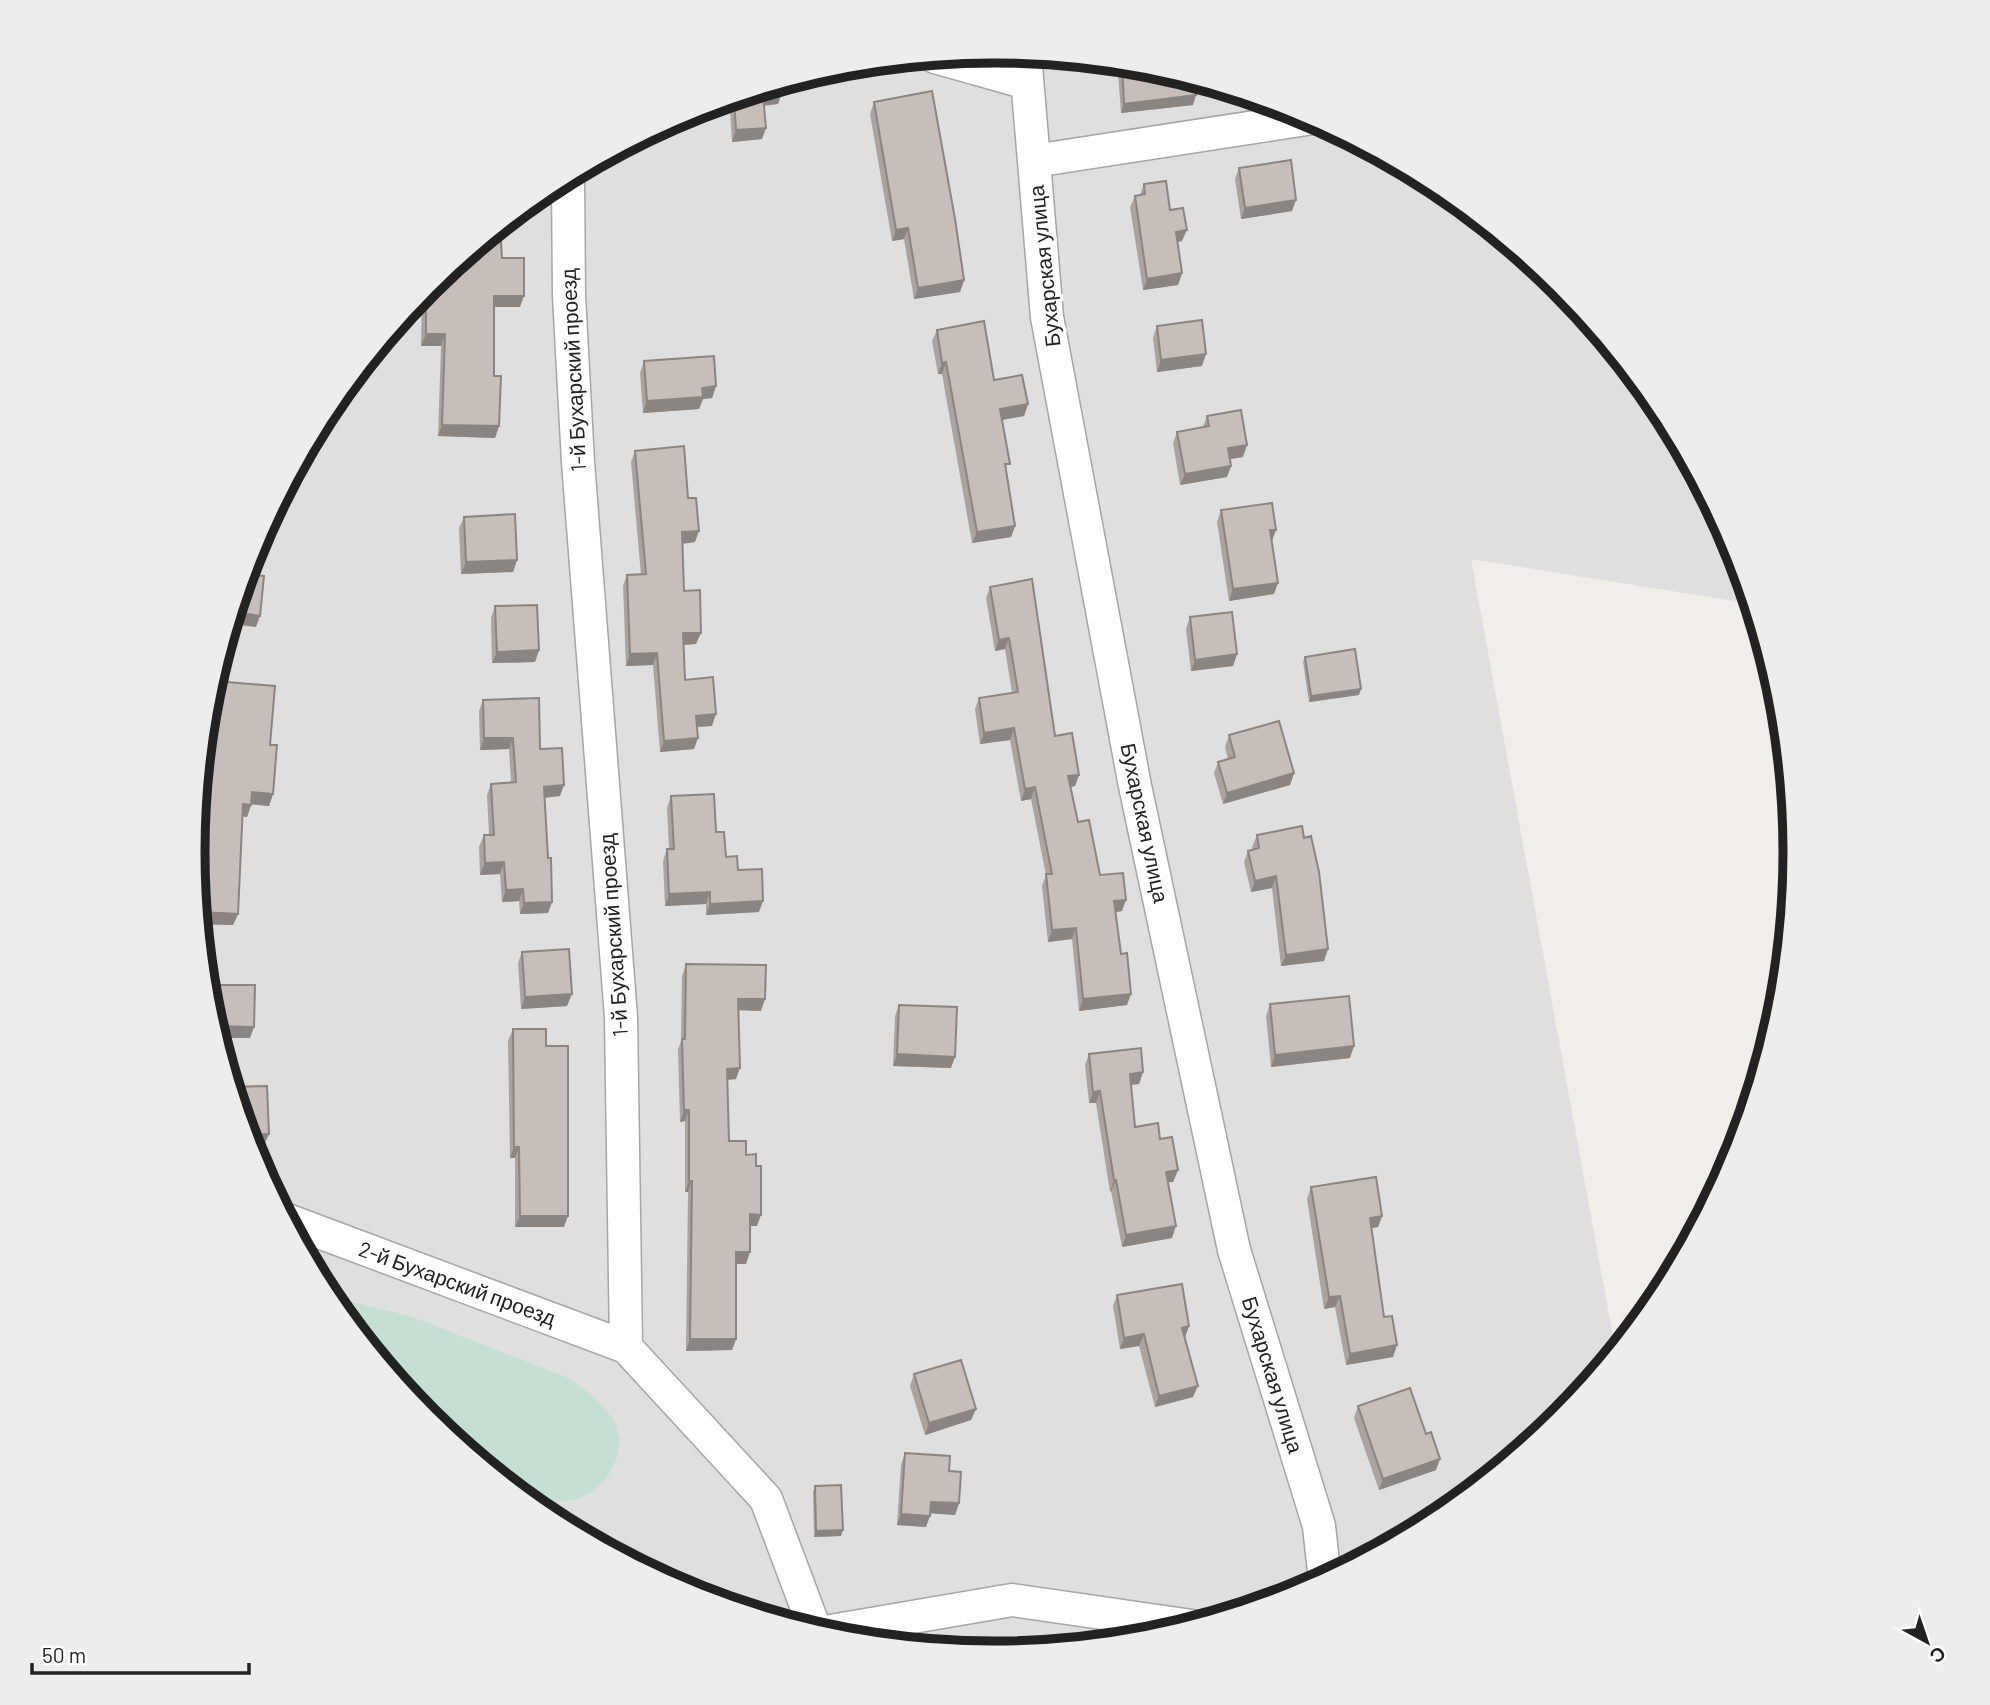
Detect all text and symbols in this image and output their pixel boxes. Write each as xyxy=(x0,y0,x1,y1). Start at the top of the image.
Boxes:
street label: Бухарская улица xyxy=(1023,184,1064,348)
street label: 1-й Бухарский проезд xyxy=(555,268,590,472)
street label: Бухарская улица xyxy=(1116,741,1175,905)
street label: 1-й Бухарский проезд xyxy=(593,833,632,1038)
street label: 2-й Бухарский проезд xyxy=(356,1235,559,1330)
street label: Бухарская улица xyxy=(1238,1293,1309,1456)
north arrow xyxy=(1892,1607,1962,1677)
scale bar xyxy=(32,1632,248,1676)
text: 50 m xyxy=(42,1642,86,1667)
text: С xyxy=(1925,1642,1951,1669)

